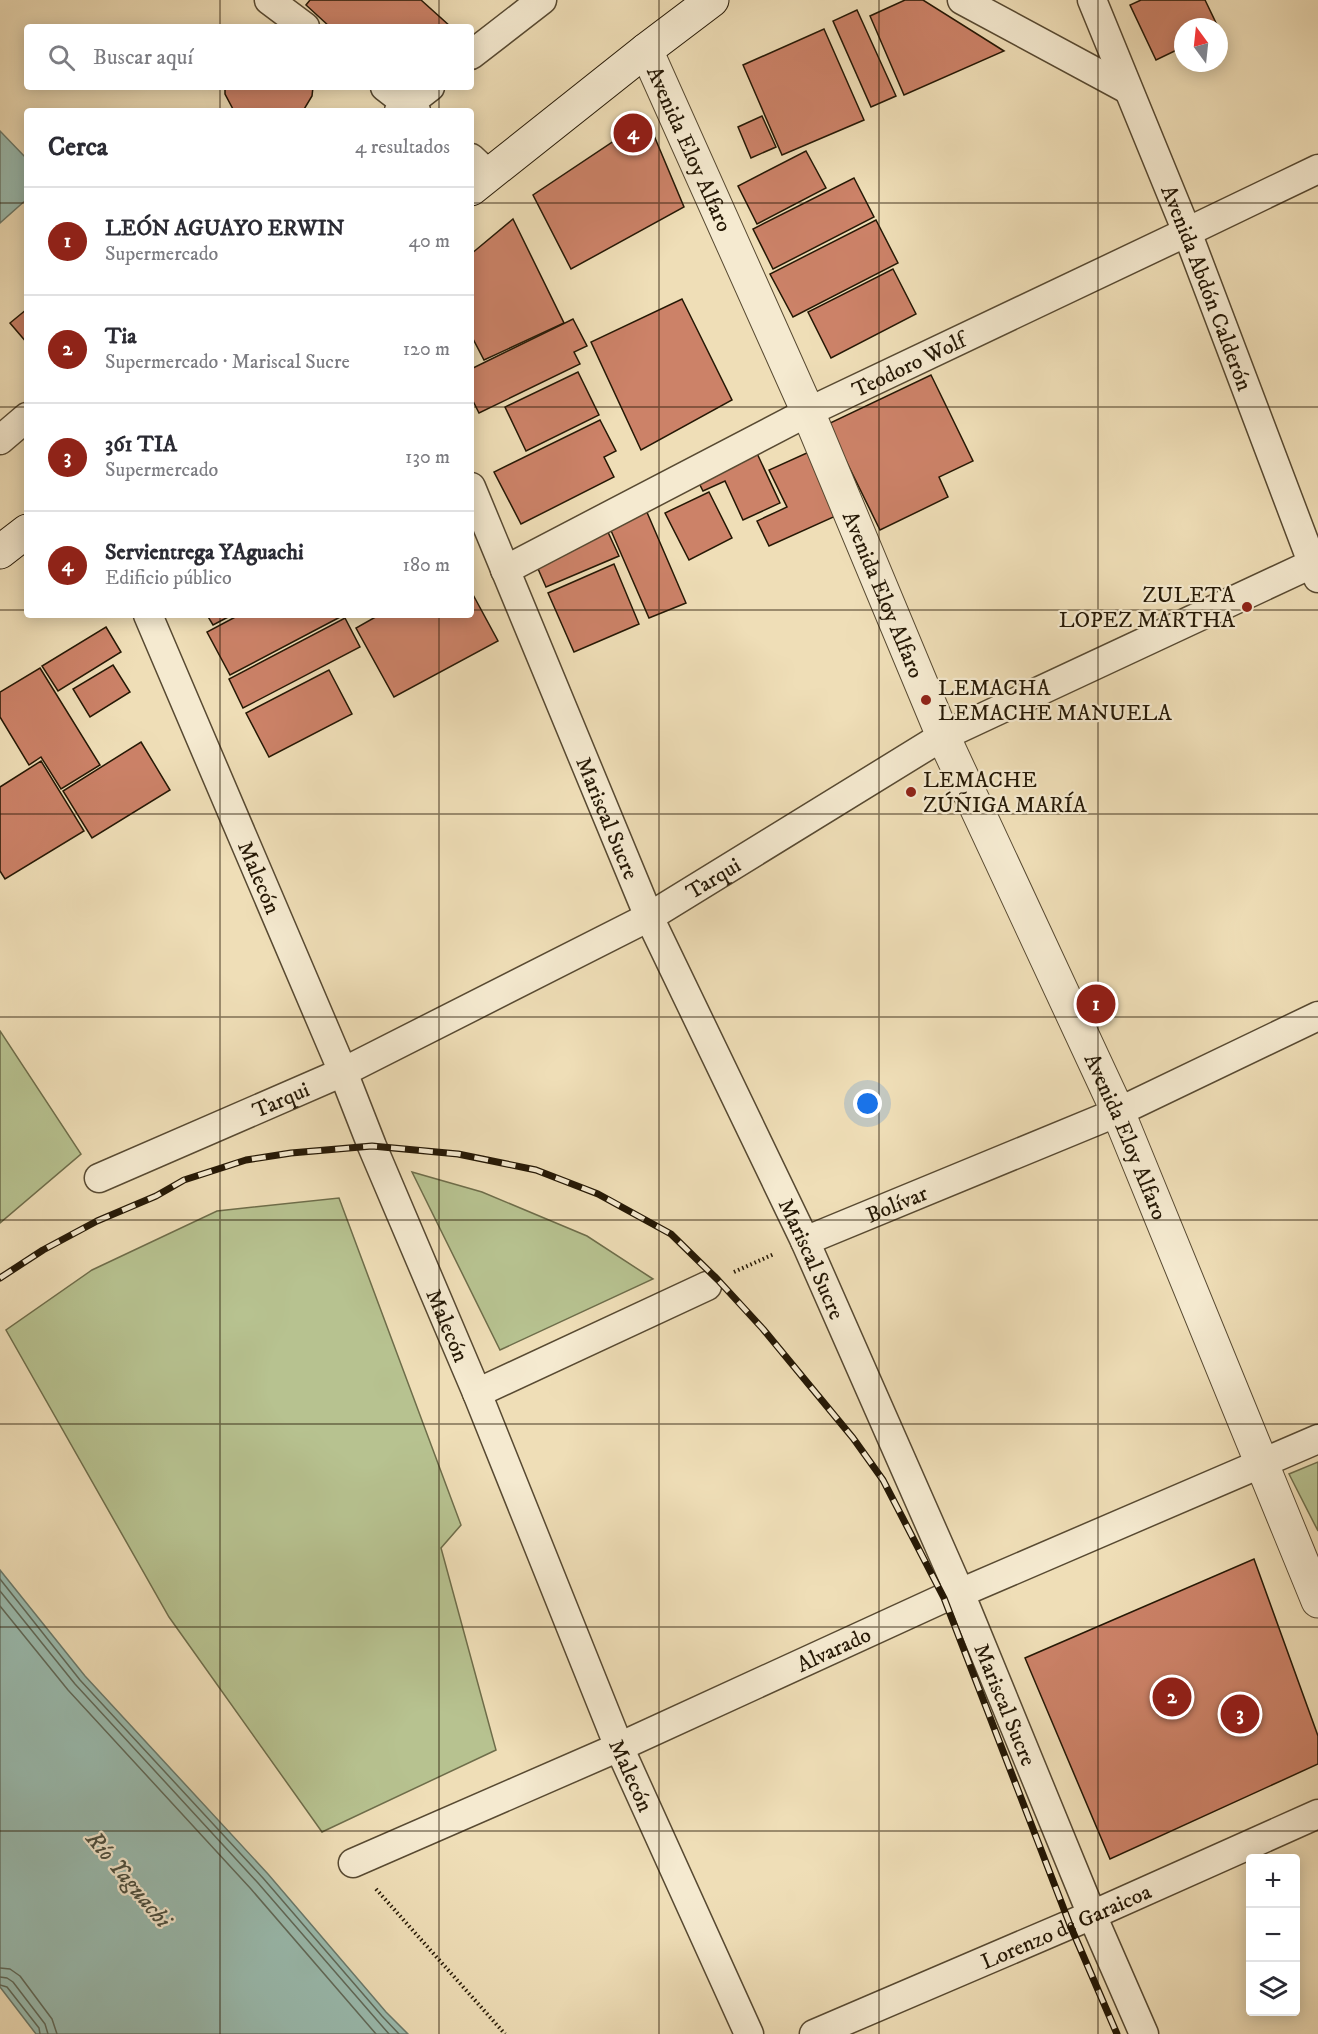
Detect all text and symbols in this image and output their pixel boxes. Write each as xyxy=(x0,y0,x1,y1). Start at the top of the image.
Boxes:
north arrow xyxy=(1174,18,1228,72)
search box xyxy=(24,24,474,90)
icon: search xyxy=(45,41,78,74)
text: Buscar aquí xyxy=(93,44,193,71)
street label: Avenida Eloy Alfaro xyxy=(640,62,738,236)
pin: 4 xyxy=(614,110,652,156)
text: Cerca xyxy=(48,131,108,164)
text: 4 resultados xyxy=(355,135,450,160)
street label: Avenida Abdón Calderón xyxy=(1154,182,1258,395)
text: LEÓN AGUAYO ERWIN xyxy=(105,215,345,242)
text: 1 xyxy=(64,229,71,254)
text: 40 m xyxy=(408,229,450,254)
text: Supermercado xyxy=(105,242,218,267)
text: Tia xyxy=(105,323,137,350)
street label: Teodoro Wolf xyxy=(848,325,974,404)
text: 2 xyxy=(63,337,72,362)
text: 120 m xyxy=(403,337,450,362)
text: Supermercado · Mariscal Sucre xyxy=(105,350,350,375)
text: 361 TIA xyxy=(105,431,177,458)
text: 3 xyxy=(64,445,71,470)
text: 130 m xyxy=(405,445,450,470)
text: Supermercado xyxy=(105,458,218,483)
street label: Avenida Eloy Alfaro xyxy=(836,507,929,682)
text: Servientrega YAguachi xyxy=(105,539,304,566)
text: 4 xyxy=(62,553,73,578)
text: 180 m xyxy=(403,553,450,578)
text: Edificio público xyxy=(105,566,232,591)
place label: ZULETA LOPEZ MARTHA xyxy=(1059,582,1236,634)
marker: ZULETA LOPEZ MARTHA xyxy=(1240,600,1254,614)
place label: LEMACHA LEMACHE MANUELA xyxy=(938,675,1173,727)
marker: LEMACHA LEMACHE MANUELA xyxy=(919,693,933,707)
street label: Mariscal Sucre xyxy=(569,753,644,883)
place label: LEMACHE ZÚÑIGA MARÍA xyxy=(923,767,1088,819)
marker: LEMACHE ZÚÑIGA MARÍA xyxy=(904,785,918,799)
street label: Malecón xyxy=(231,837,286,919)
street label: Tarqui xyxy=(681,852,746,906)
pin: 1 xyxy=(1076,982,1116,1026)
street label: Avenida Eloy Alfaro xyxy=(1078,1049,1173,1224)
street label: Tarqui xyxy=(249,1076,314,1125)
your location xyxy=(853,1089,882,1118)
street label: Bolívar xyxy=(862,1180,933,1229)
street label: Mariscal Sucre xyxy=(772,1194,850,1324)
street label: Malecón xyxy=(419,1285,474,1367)
street label: Alvarado xyxy=(793,1621,875,1679)
street label: Mariscal Sucre xyxy=(967,1640,1041,1770)
pin: 2 xyxy=(1152,1674,1192,1720)
pin: 3 xyxy=(1220,1692,1260,1736)
street label: Malecón xyxy=(602,1735,659,1817)
water label: Río Yaguachi xyxy=(78,1824,179,1936)
map controls xyxy=(1246,1854,1300,2016)
button: + xyxy=(1246,1854,1300,1908)
street label: Lorenzo de Garaicoa xyxy=(977,1878,1156,1976)
button: − xyxy=(1246,1908,1300,1962)
button: layers xyxy=(1246,1962,1300,2016)

